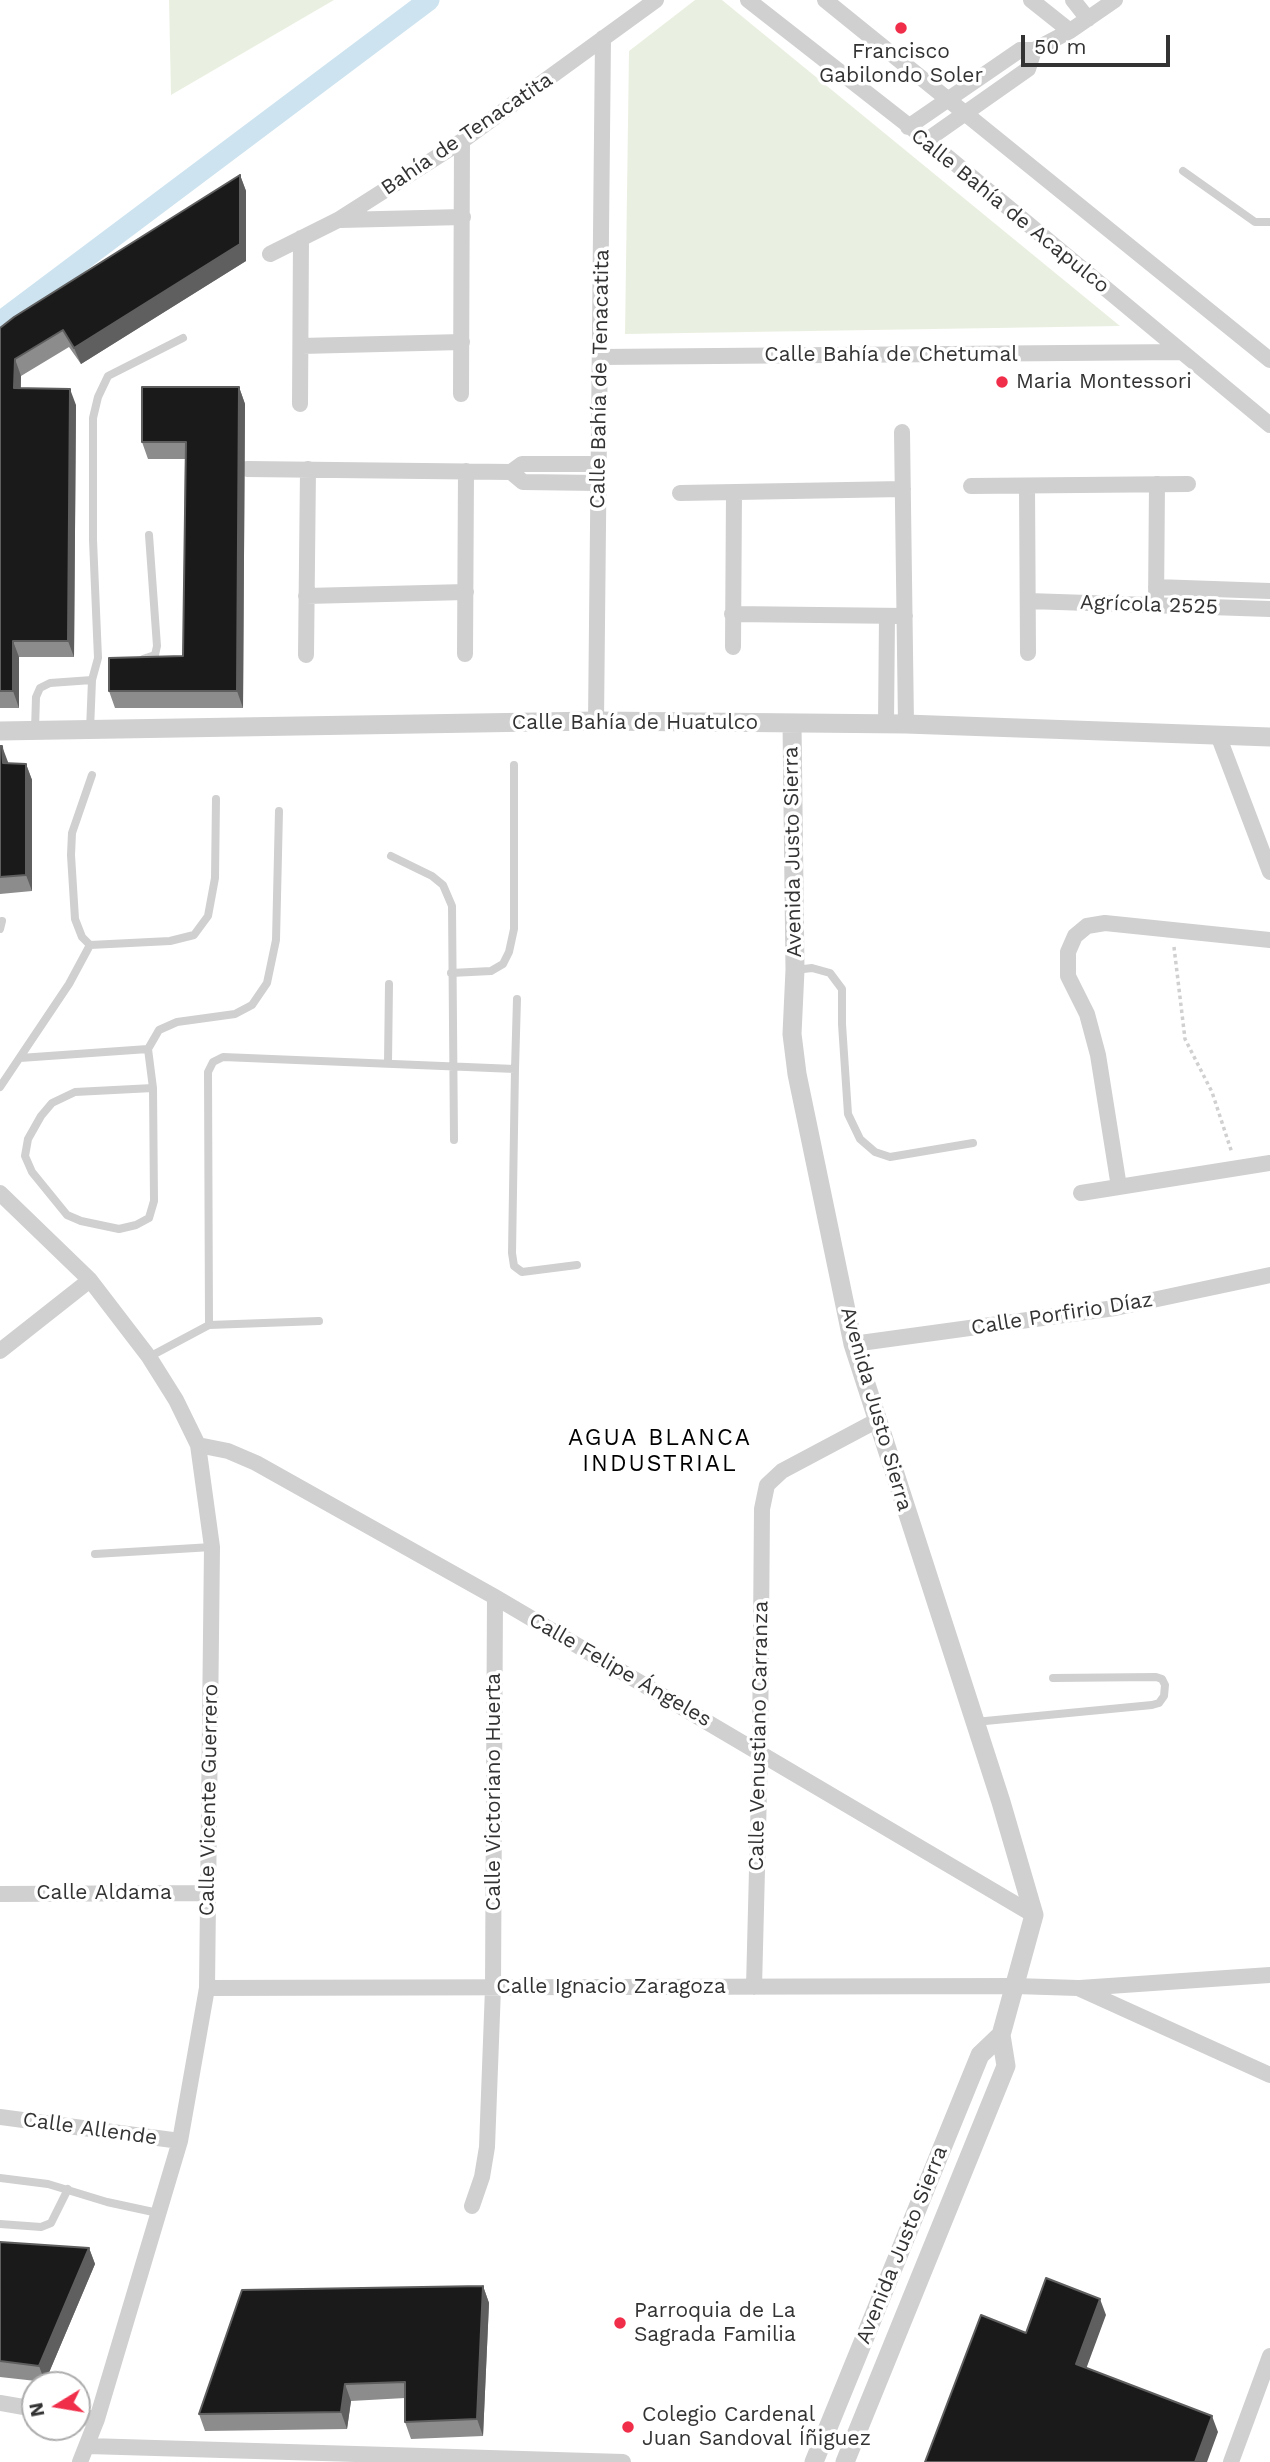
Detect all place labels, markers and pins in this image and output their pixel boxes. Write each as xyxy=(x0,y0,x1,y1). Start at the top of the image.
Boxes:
marker: Francisco Gabilondo Soler xyxy=(893,20,909,36)
place label: Francisco Gabilondo Soler xyxy=(819,39,983,89)
place label: Maria Montessori xyxy=(1016,369,1192,395)
marker: Maria Montessori xyxy=(994,374,1010,390)
place label: Parroquia de La Sagrada Familia xyxy=(634,2298,796,2348)
marker: Parroquia de La Sagrada Familia xyxy=(612,2315,628,2331)
place label: Colegio Cardenal Juan Sandoval Íñiguez xyxy=(642,2402,871,2452)
marker: Colegio Cardenal Juan Sandoval Íñiguez xyxy=(620,2419,636,2435)

